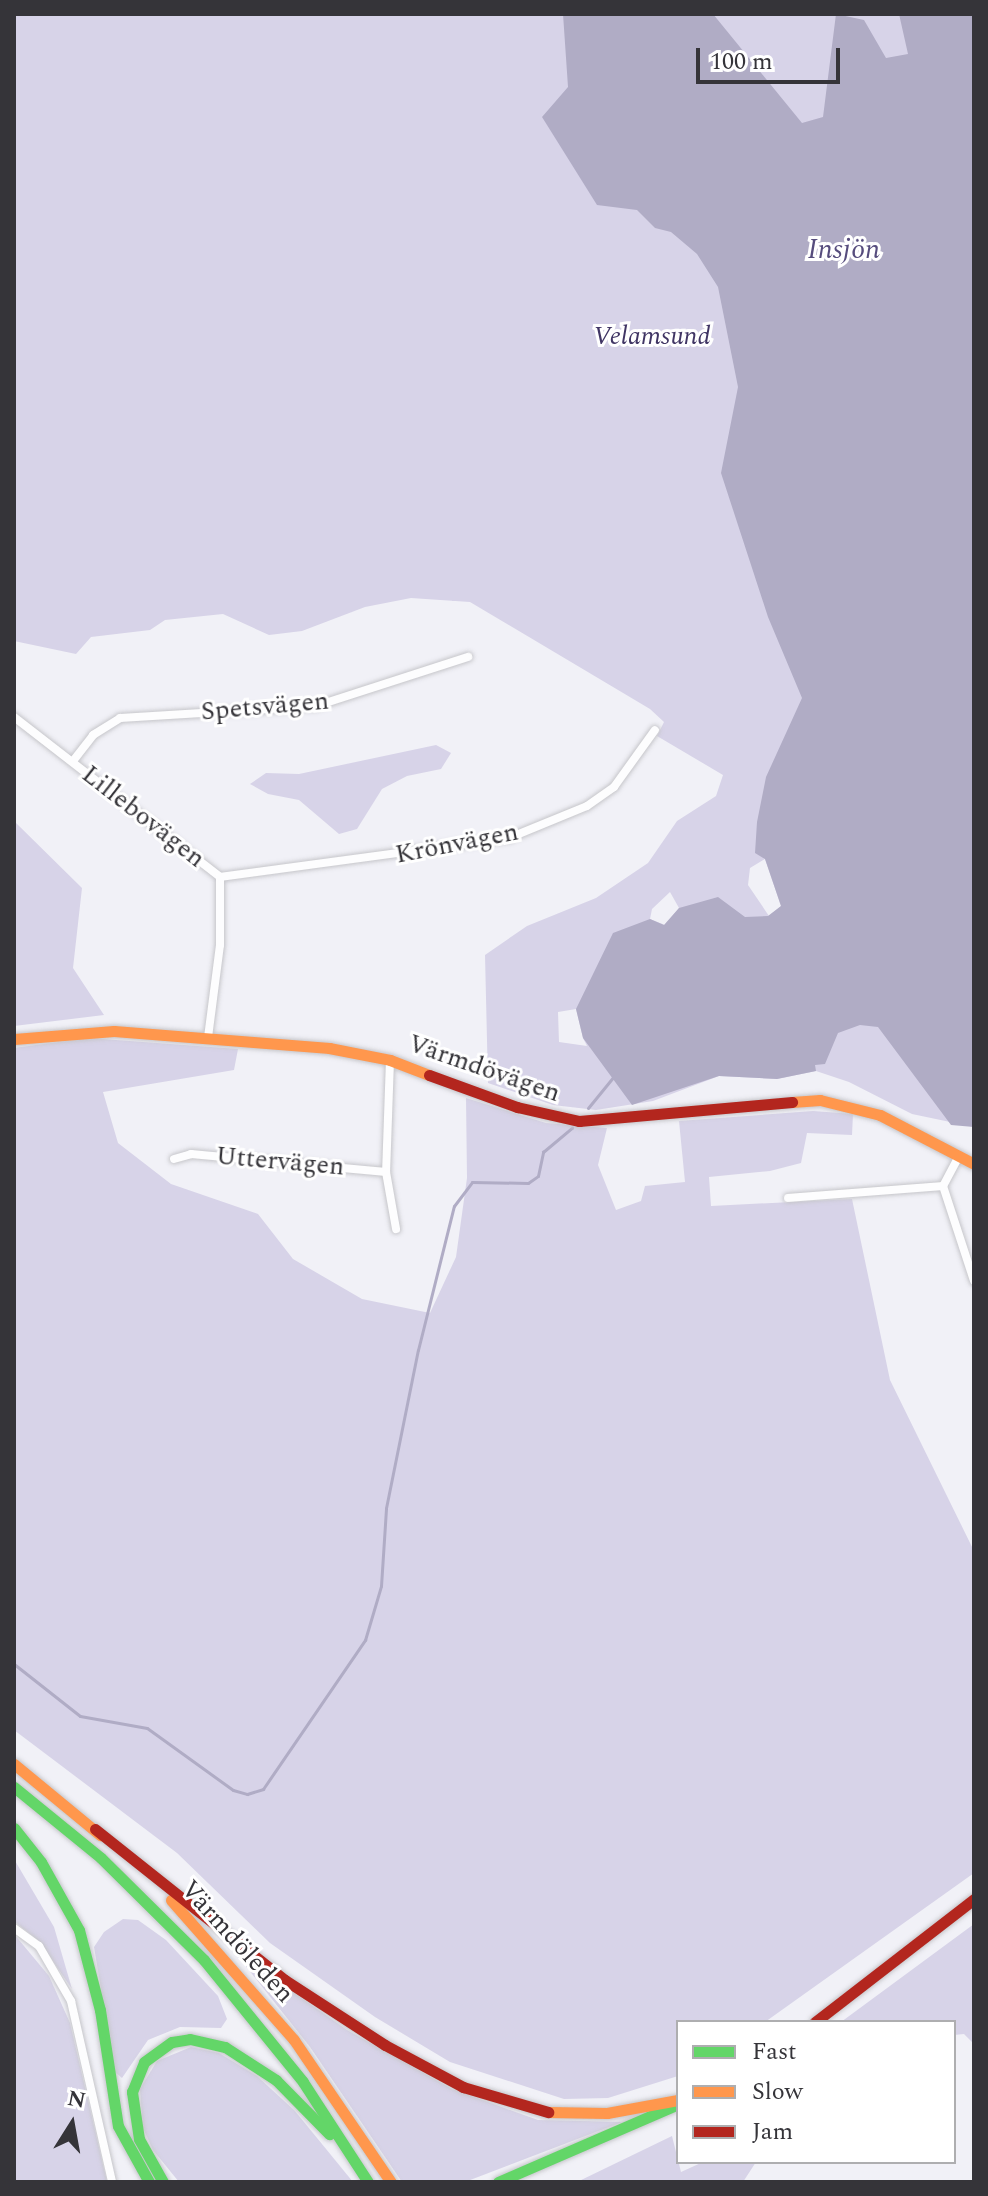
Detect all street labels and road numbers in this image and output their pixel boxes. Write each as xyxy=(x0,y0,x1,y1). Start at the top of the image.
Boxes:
street label: Spetsvägen xyxy=(200,686,330,728)
street label: Lillebovägen xyxy=(75,759,211,875)
street label: Krönvägen xyxy=(393,817,521,871)
street label: Värmdövägen xyxy=(404,1028,564,1110)
street label: Uttervägen xyxy=(214,1141,346,1183)
street label: Värmdöleden xyxy=(174,1874,300,2010)

